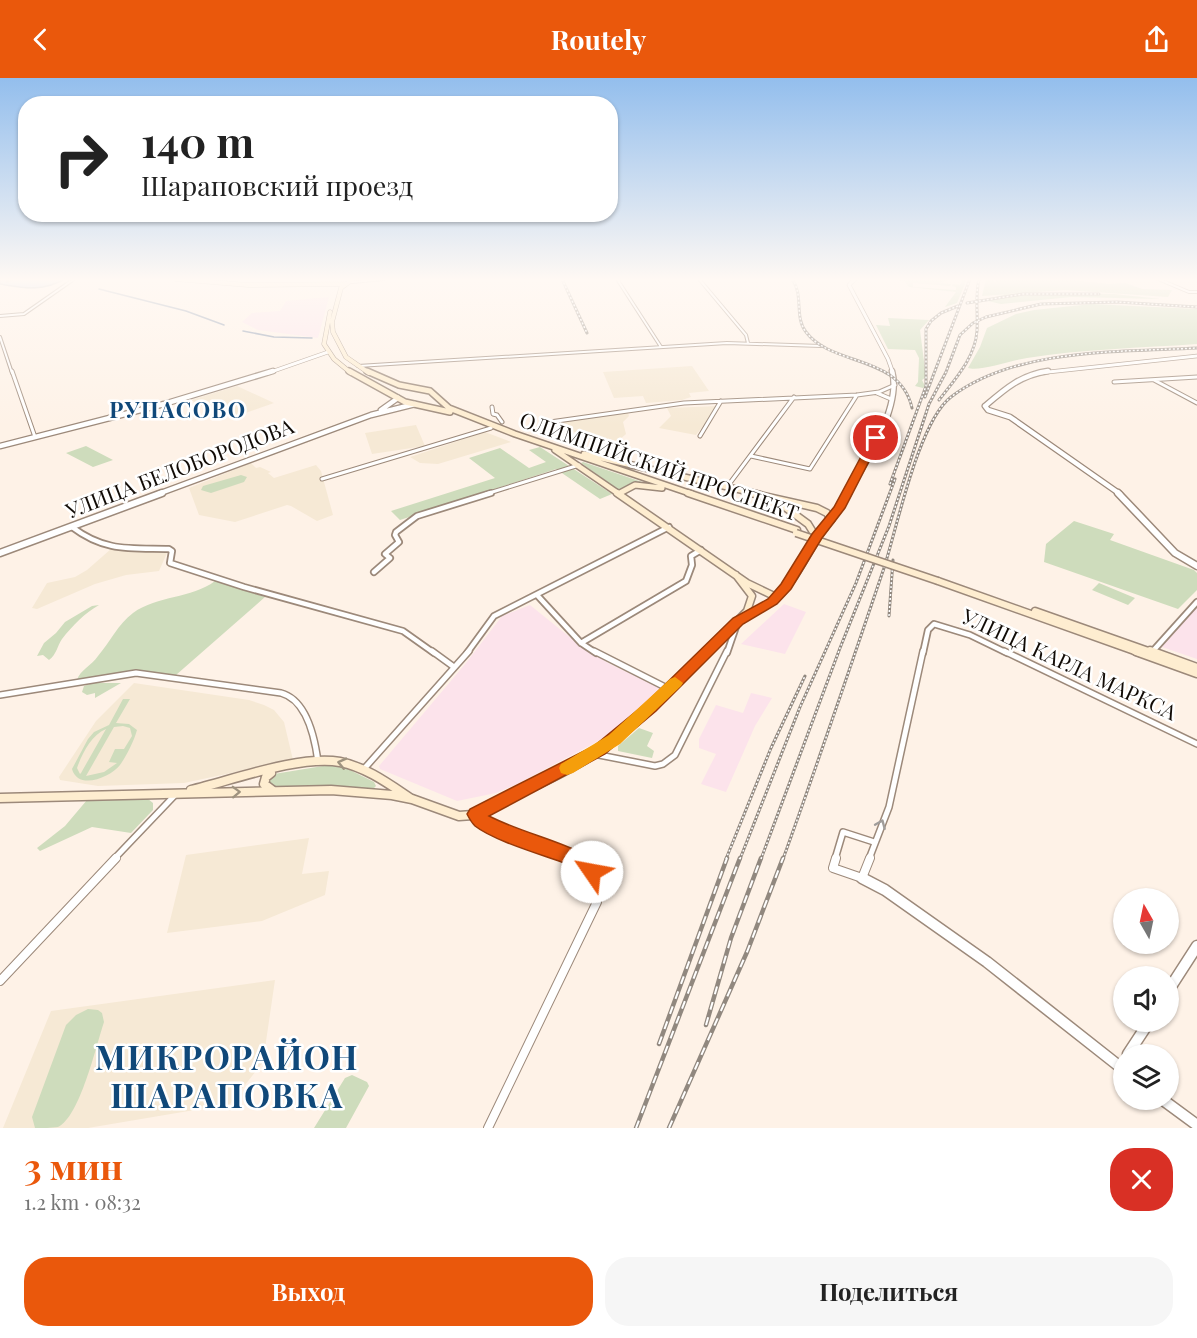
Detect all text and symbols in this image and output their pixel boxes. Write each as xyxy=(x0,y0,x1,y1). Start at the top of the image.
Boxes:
text: Routely xyxy=(551,21,646,57)
icon: back xyxy=(24,23,57,56)
icon: share xyxy=(1140,23,1173,56)
text: 140 m xyxy=(141,113,254,169)
icon: right xyxy=(42,120,120,198)
text: Шараповский проезд xyxy=(141,167,413,203)
district label: РУПАСОВО xyxy=(109,394,247,424)
street label: ОЛИМПИЙСКИЙ ПРОСПЕКТ xyxy=(516,404,803,526)
street label: УЛИЦА БЕЛОБОРОДОВА xyxy=(60,410,298,524)
pin xyxy=(850,412,901,463)
icon: arrive xyxy=(859,421,892,454)
street label: УЛИЦА КАРЛА МАРКСА xyxy=(957,601,1182,726)
one-way arrow xyxy=(337,757,347,770)
one-way arrow xyxy=(231,785,240,798)
one-way arrow xyxy=(874,820,886,831)
position arrow xyxy=(560,840,624,904)
north arrow xyxy=(1113,888,1179,954)
map controls xyxy=(1113,888,1179,1110)
button: sound xyxy=(1113,966,1179,1032)
district label: МИКРОРАЙОН ШАРАПОВКА xyxy=(95,1034,359,1116)
button: layers xyxy=(1113,1044,1179,1110)
text: 3 мин xyxy=(24,1141,123,1189)
button: close xyxy=(1110,1148,1173,1211)
text: 1.2 km · 08:32 xyxy=(24,1188,141,1215)
button: Выход xyxy=(24,1257,593,1326)
button: Поделиться xyxy=(605,1257,1173,1326)

